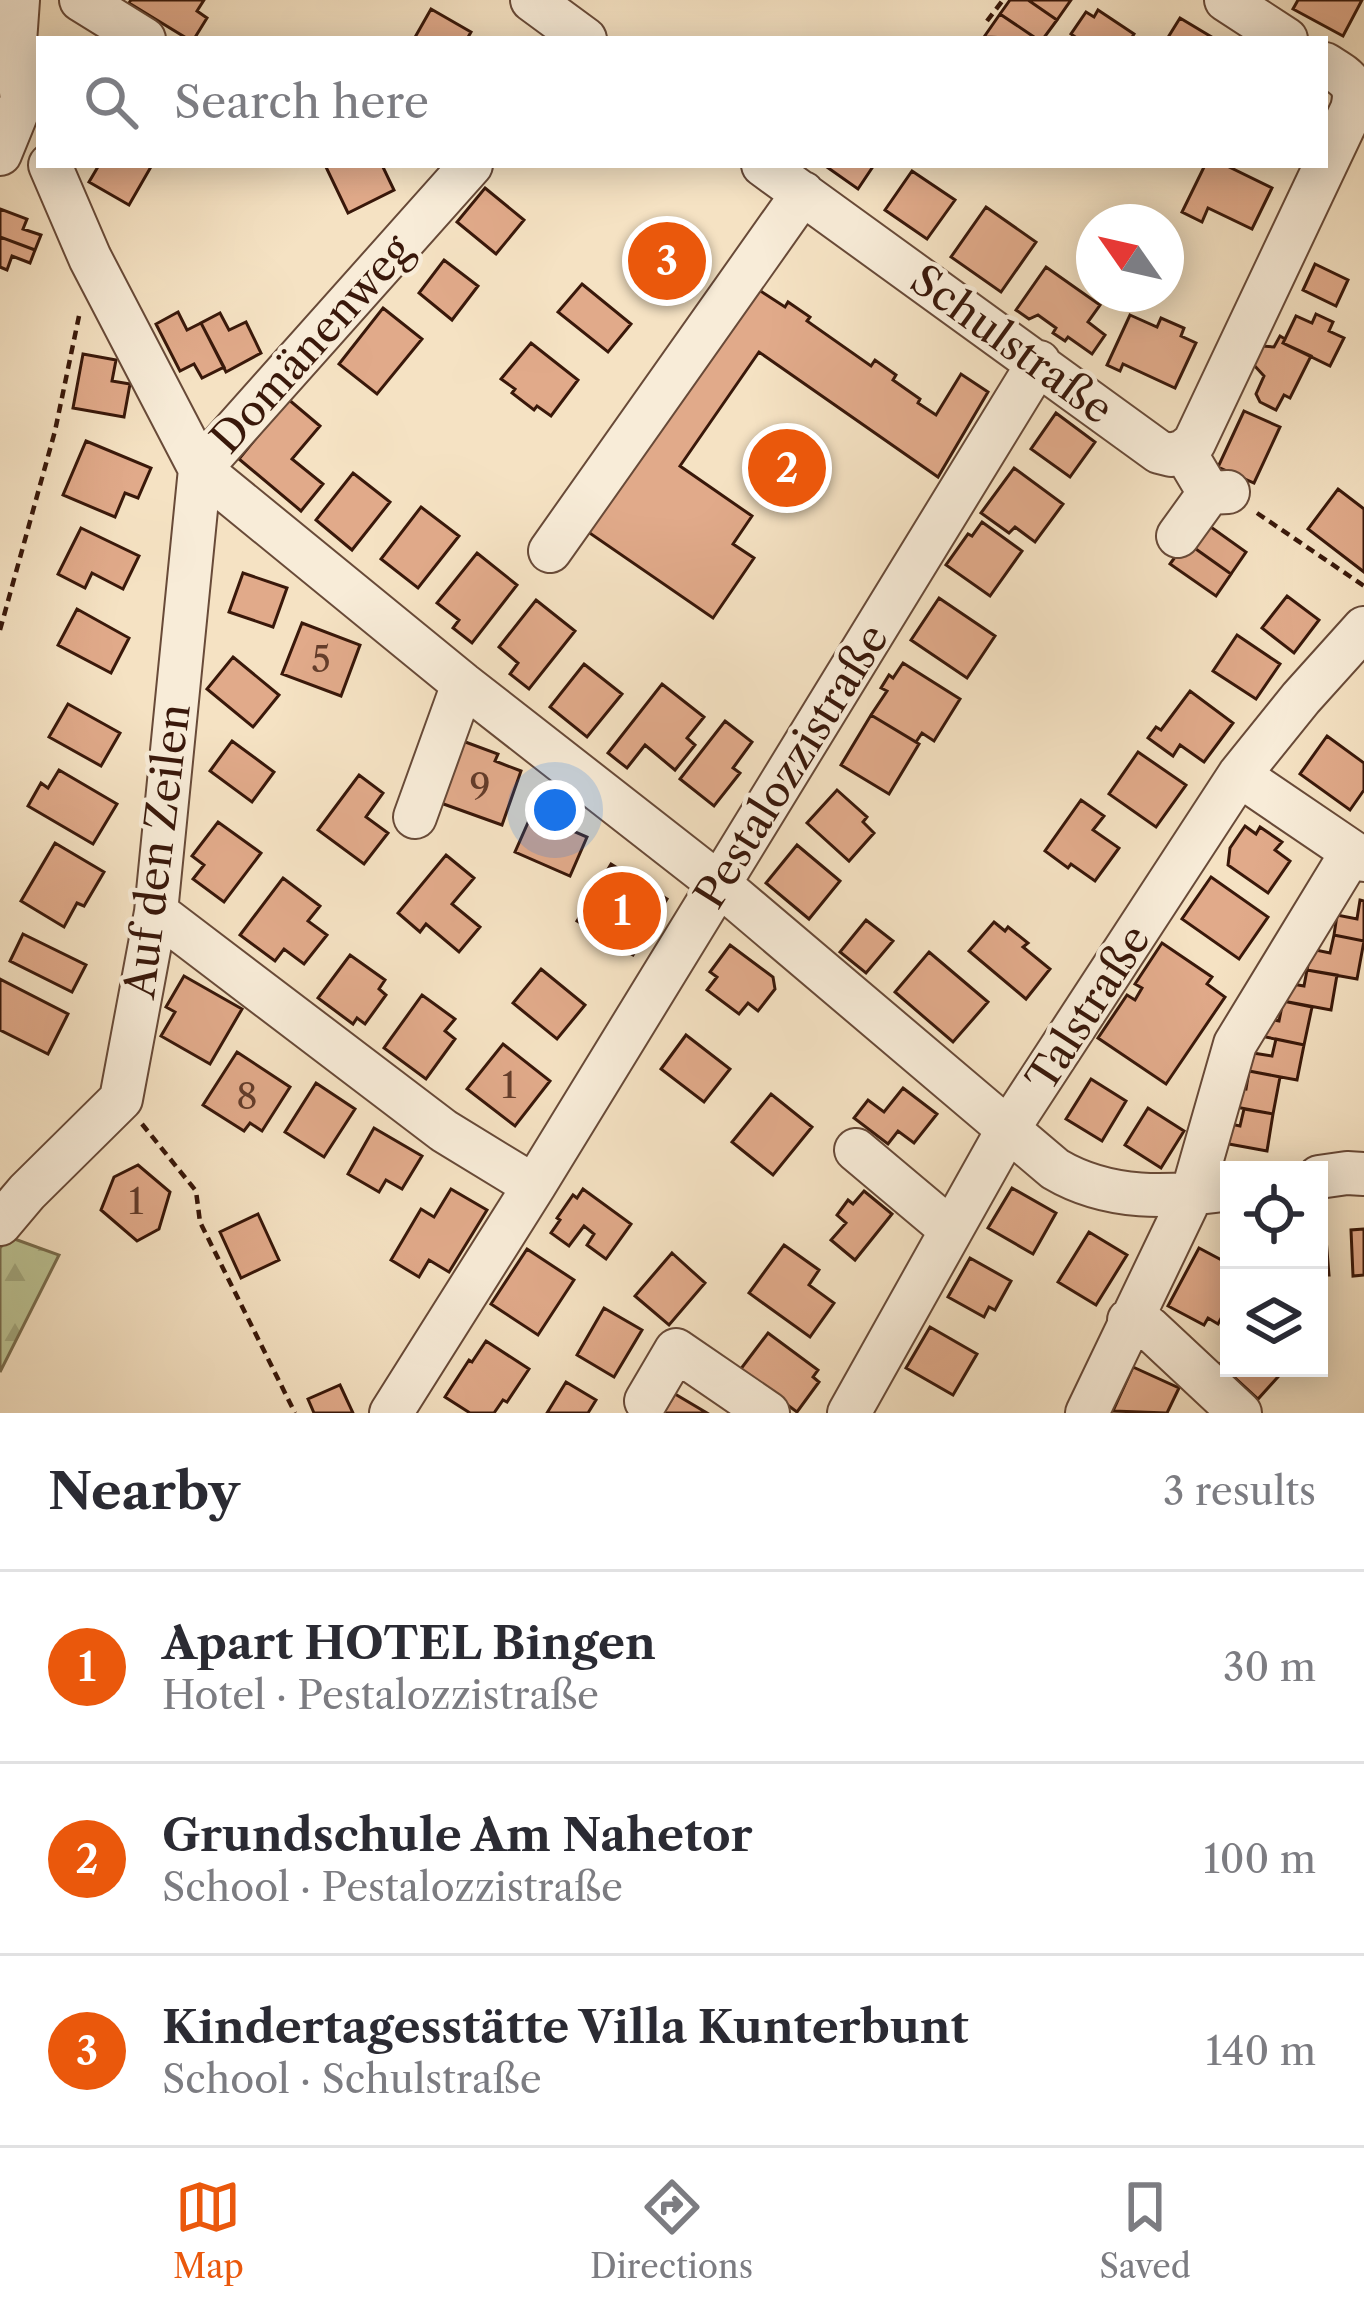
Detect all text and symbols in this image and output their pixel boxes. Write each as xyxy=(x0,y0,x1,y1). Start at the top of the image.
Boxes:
search box xyxy=(36,36,1328,168)
icon: search xyxy=(78,69,144,135)
text: Search here xyxy=(174,74,429,130)
north arrow xyxy=(1076,204,1184,312)
pin: 3 xyxy=(628,216,706,306)
street label: Domänenweg xyxy=(200,224,423,464)
street label: Schulstraße xyxy=(901,253,1123,435)
pin: 2 xyxy=(748,423,826,513)
street label: Pestalozzistraße xyxy=(683,615,899,917)
house number: 5 xyxy=(311,637,331,681)
street label: Auf den Zeilen xyxy=(113,701,201,1002)
house number: 9 xyxy=(469,764,491,808)
your location xyxy=(525,780,585,840)
pin: 1 xyxy=(583,866,661,956)
street label: Talstraße xyxy=(1015,915,1161,1101)
house number: 1 xyxy=(501,1063,517,1107)
house number: 8 xyxy=(236,1074,258,1118)
map controls xyxy=(1220,1161,1328,1377)
button: locate xyxy=(1220,1161,1328,1269)
house number: 1 xyxy=(128,1179,144,1223)
button: layers xyxy=(1220,1269,1328,1377)
text: Nearby xyxy=(48,1460,240,1522)
text: 3 results xyxy=(1163,1467,1316,1515)
text: Apart HOTEL Bingen xyxy=(162,1615,656,1671)
text: 1 xyxy=(78,1643,96,1691)
text: 30 m xyxy=(1223,1643,1316,1691)
text: Hotel · Pestalozzistraße xyxy=(162,1671,599,1719)
text: Grundschule Am Nahetor xyxy=(162,1807,753,1863)
text: 2 xyxy=(75,1835,99,1883)
text: 100 m xyxy=(1203,1835,1316,1883)
text: School · Pestalozzistraße xyxy=(162,1863,623,1911)
text: Kindertagesstätte Villa Kunterbunt xyxy=(162,1999,968,2055)
text: 3 xyxy=(76,2027,98,2075)
text: 140 m xyxy=(1206,2027,1316,2075)
text: School · Schulstraße xyxy=(162,2055,542,2103)
tab: Map xyxy=(173,2174,244,2287)
tab: Directions xyxy=(590,2174,753,2287)
tab: Saved xyxy=(1099,2174,1191,2287)

